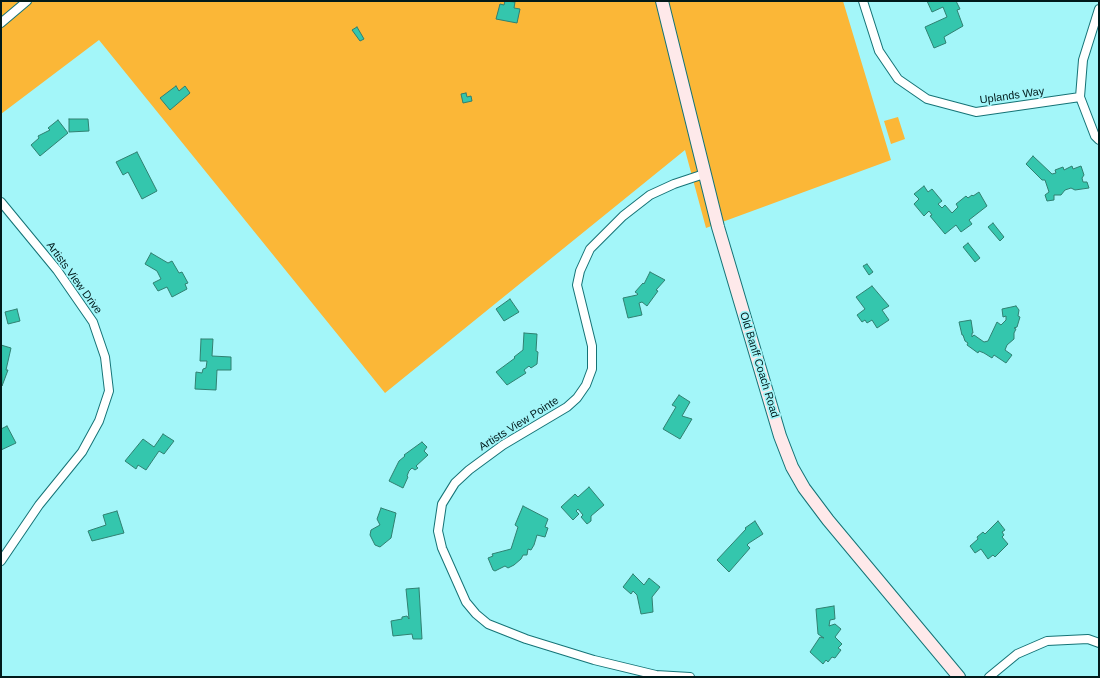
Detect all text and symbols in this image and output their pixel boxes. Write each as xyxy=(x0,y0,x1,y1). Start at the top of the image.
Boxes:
street label: Uplands Way xyxy=(979,85,1045,107)
street label: Artists View Drive xyxy=(43,239,105,317)
street label: Old Banff Coach Road xyxy=(737,311,781,419)
street label: Artists View Pointe xyxy=(477,394,561,454)

